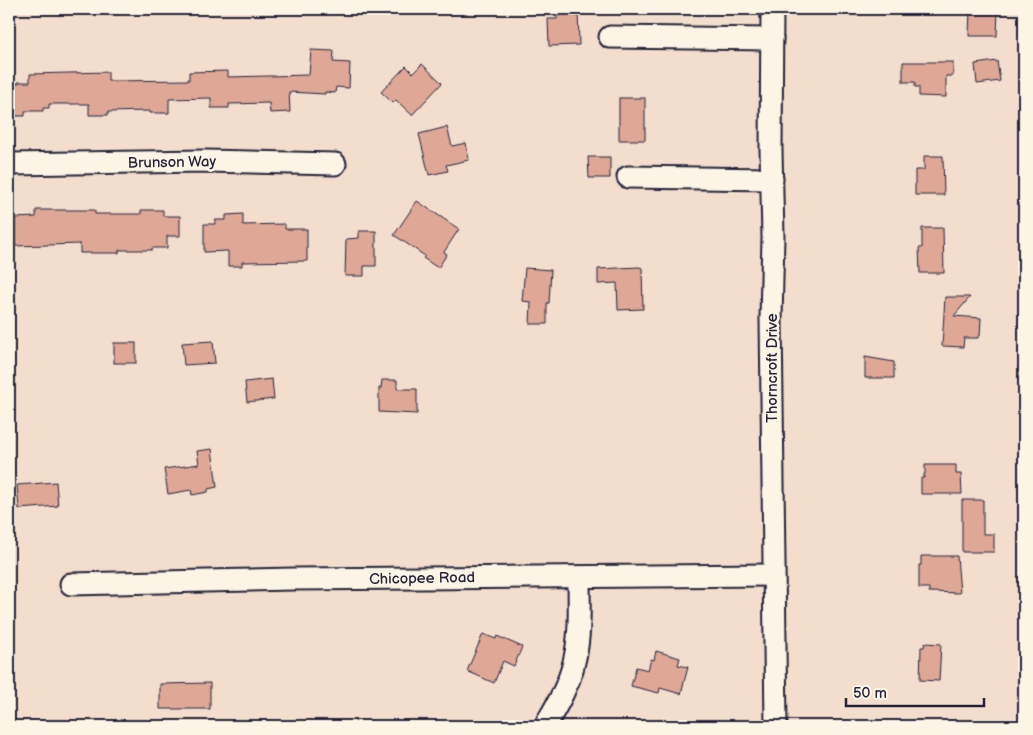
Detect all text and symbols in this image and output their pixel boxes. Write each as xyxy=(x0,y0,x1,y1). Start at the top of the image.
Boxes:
street label: Brunson Way xyxy=(128,152,217,173)
street label: Thorncroft Drive xyxy=(763,313,782,423)
street label: Chicopee Road xyxy=(369,568,475,589)
scale bar xyxy=(846,675,983,707)
text: 50 m xyxy=(853,684,887,703)

